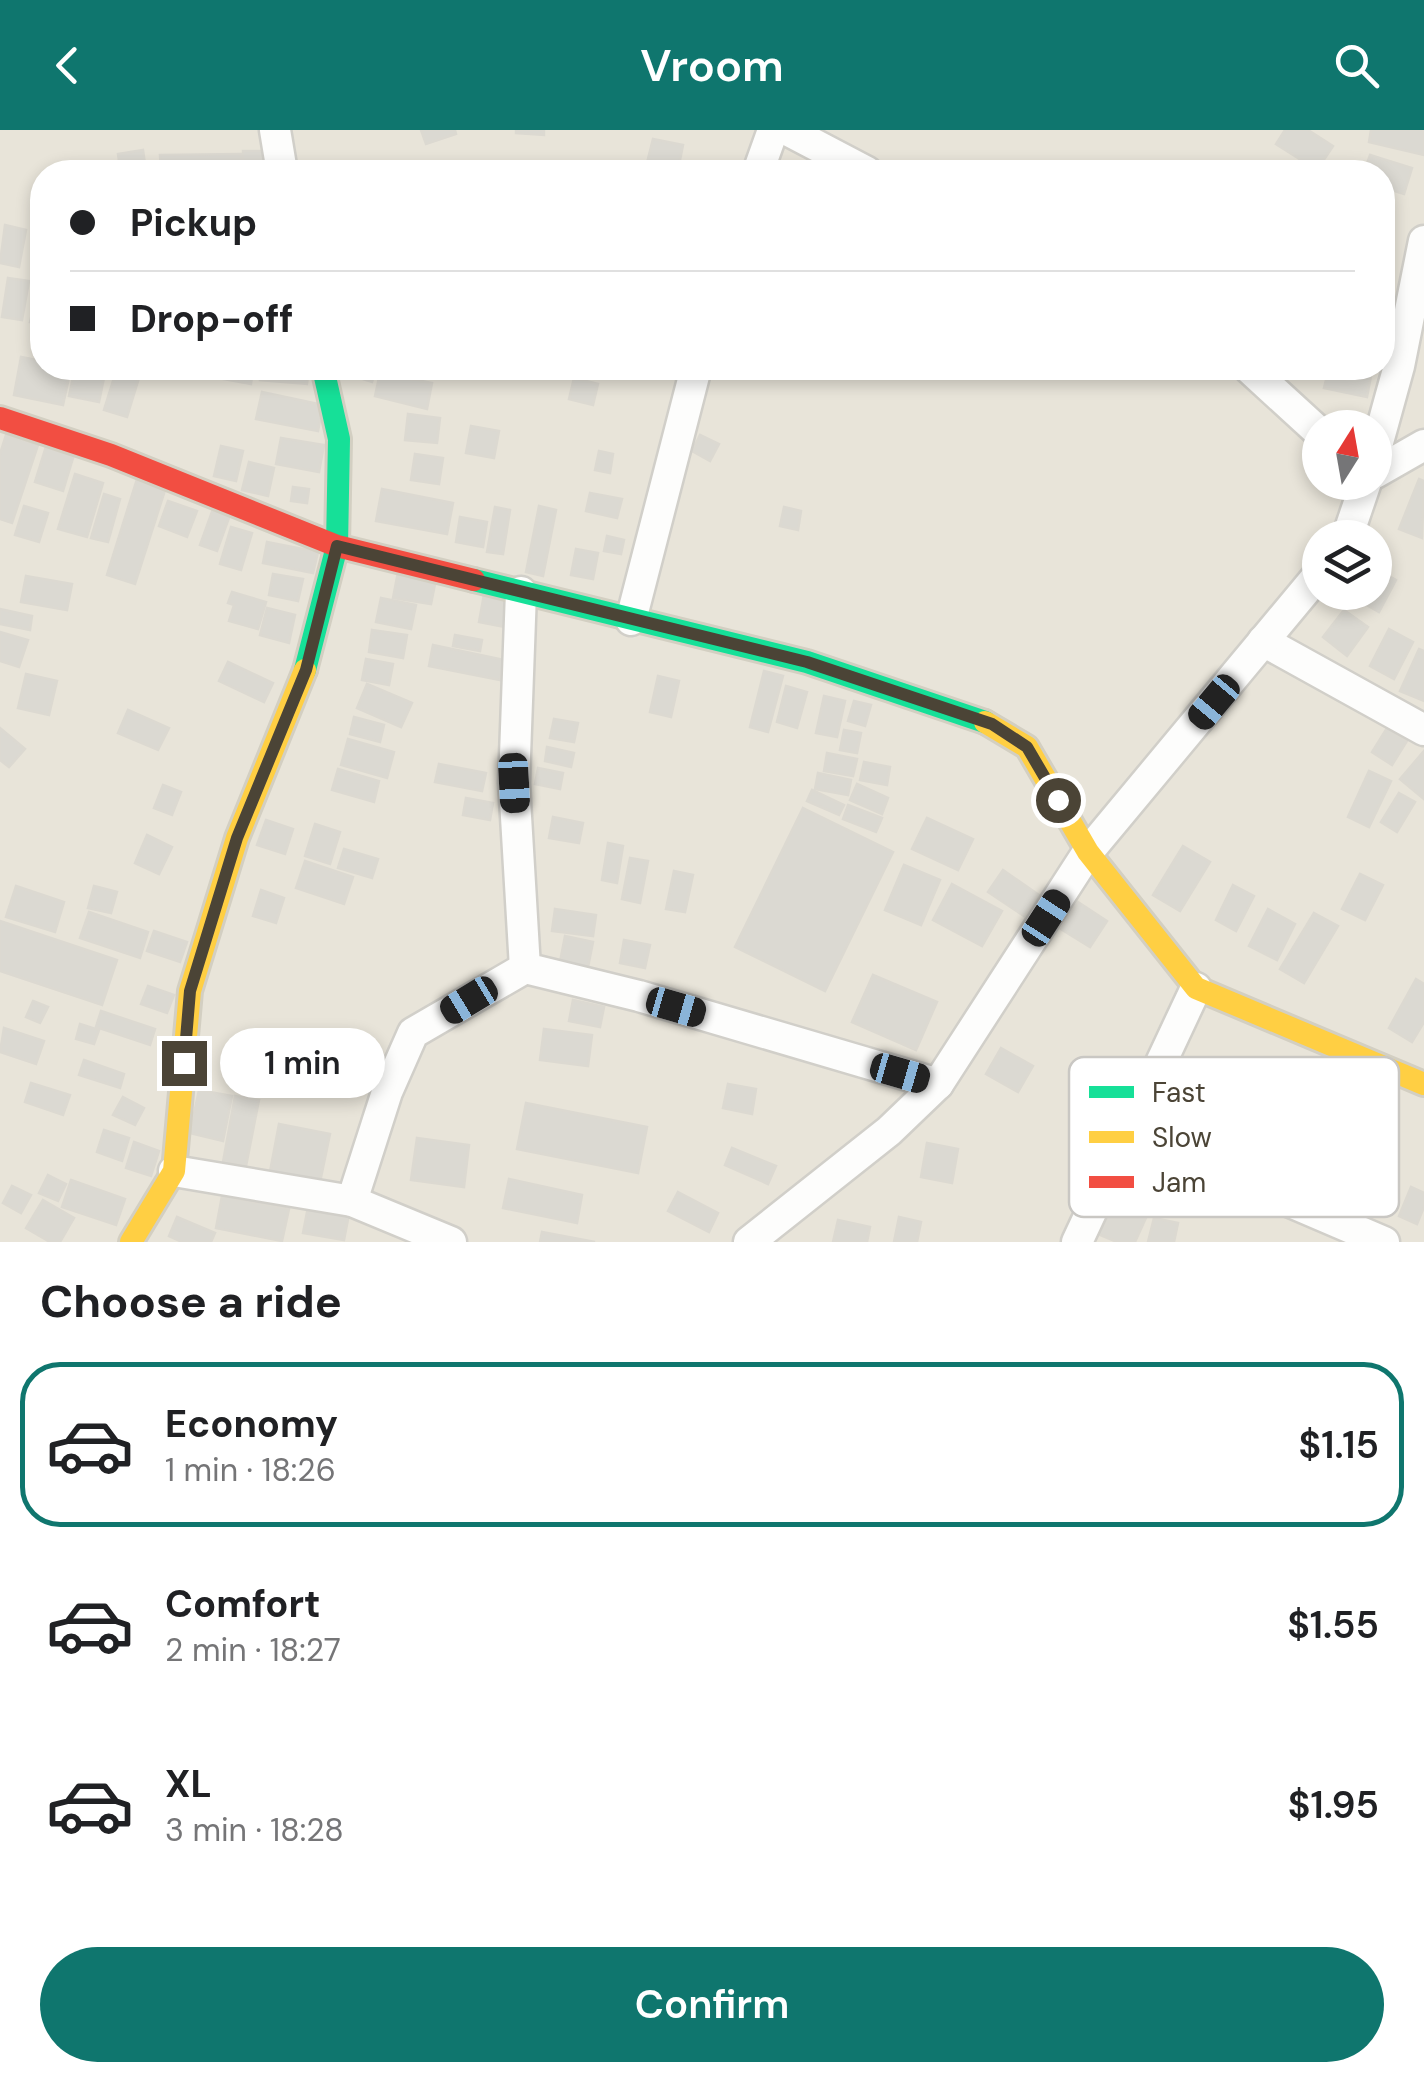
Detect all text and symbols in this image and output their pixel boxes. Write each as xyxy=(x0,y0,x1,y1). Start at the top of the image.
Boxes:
text: Vroom xyxy=(640,36,784,95)
icon: back xyxy=(40,38,95,93)
icon: search xyxy=(1329,38,1384,93)
text: Pickup xyxy=(130,198,257,248)
text: Drop-off xyxy=(130,294,293,344)
north arrow xyxy=(1302,410,1392,500)
map controls xyxy=(1302,410,1392,610)
button: layers xyxy=(1302,520,1392,610)
car xyxy=(1183,669,1245,735)
car xyxy=(497,752,531,814)
route start xyxy=(1036,778,1081,823)
car xyxy=(1017,885,1075,951)
car xyxy=(436,972,502,1028)
car xyxy=(643,984,709,1030)
callout: 1 min xyxy=(219,1028,384,1098)
route end xyxy=(162,1041,207,1086)
text: 1 min xyxy=(264,1042,341,1084)
car xyxy=(867,1050,933,1096)
legend xyxy=(1069,1057,1399,1217)
text: Fast xyxy=(1152,1074,1206,1111)
text: Slow xyxy=(1152,1119,1212,1156)
text: Jam xyxy=(1152,1164,1206,1201)
text: Choose a ride xyxy=(40,1272,342,1331)
text: Economy xyxy=(165,1399,338,1449)
icon: car xyxy=(45,1400,135,1490)
text: $1.15 xyxy=(1299,1420,1379,1470)
text: 1 min · 18:26 xyxy=(165,1449,336,1491)
text: Comfort xyxy=(165,1579,321,1629)
icon: car xyxy=(45,1580,135,1670)
text: $1.55 xyxy=(1287,1600,1379,1650)
text: 2 min · 18:27 xyxy=(165,1629,341,1671)
text: XL xyxy=(165,1759,212,1809)
icon: car xyxy=(45,1760,135,1850)
text: $1.95 xyxy=(1288,1780,1379,1830)
text: 3 min · 18:28 xyxy=(165,1809,344,1851)
button: Confirm xyxy=(40,1947,1384,2062)

